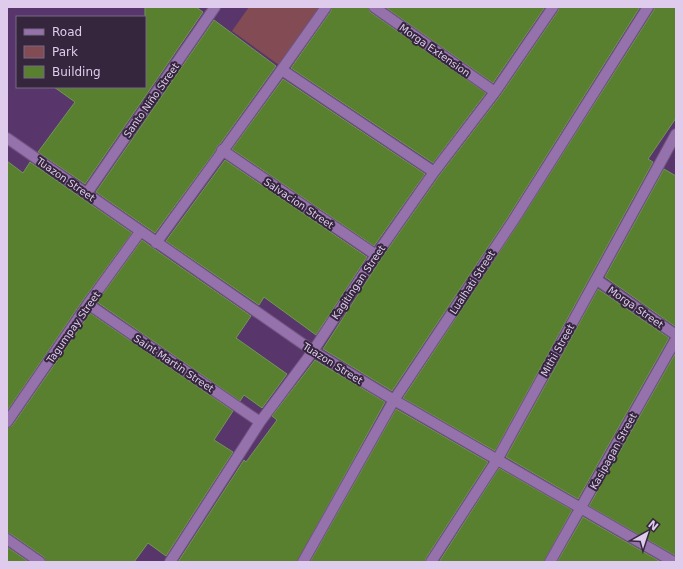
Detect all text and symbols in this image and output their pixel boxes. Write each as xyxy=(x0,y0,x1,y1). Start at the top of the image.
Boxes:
legend xyxy=(16,16,146,88)
street label: Morga Extension xyxy=(397,22,472,79)
text: Road xyxy=(52,25,82,39)
text: Park xyxy=(52,45,78,59)
street label: Santo Niño Street xyxy=(122,61,181,140)
text: Building xyxy=(52,65,101,79)
street label: Tuazon Street xyxy=(34,155,97,204)
street label: Salvacion Street xyxy=(262,176,336,231)
street label: Kagitingan Street xyxy=(330,243,387,321)
street label: Lualhati Street xyxy=(448,248,497,316)
street label: Morga Street xyxy=(606,284,665,331)
street label: Tagumpay Street xyxy=(44,289,102,366)
street label: Mithi Street xyxy=(539,322,576,378)
street label: Saint Martin Street xyxy=(132,333,216,394)
street label: Tuazon Street xyxy=(300,340,365,386)
street label: Kasipagan Street xyxy=(588,411,639,491)
north arrow xyxy=(627,513,667,553)
text: N xyxy=(645,518,661,534)

